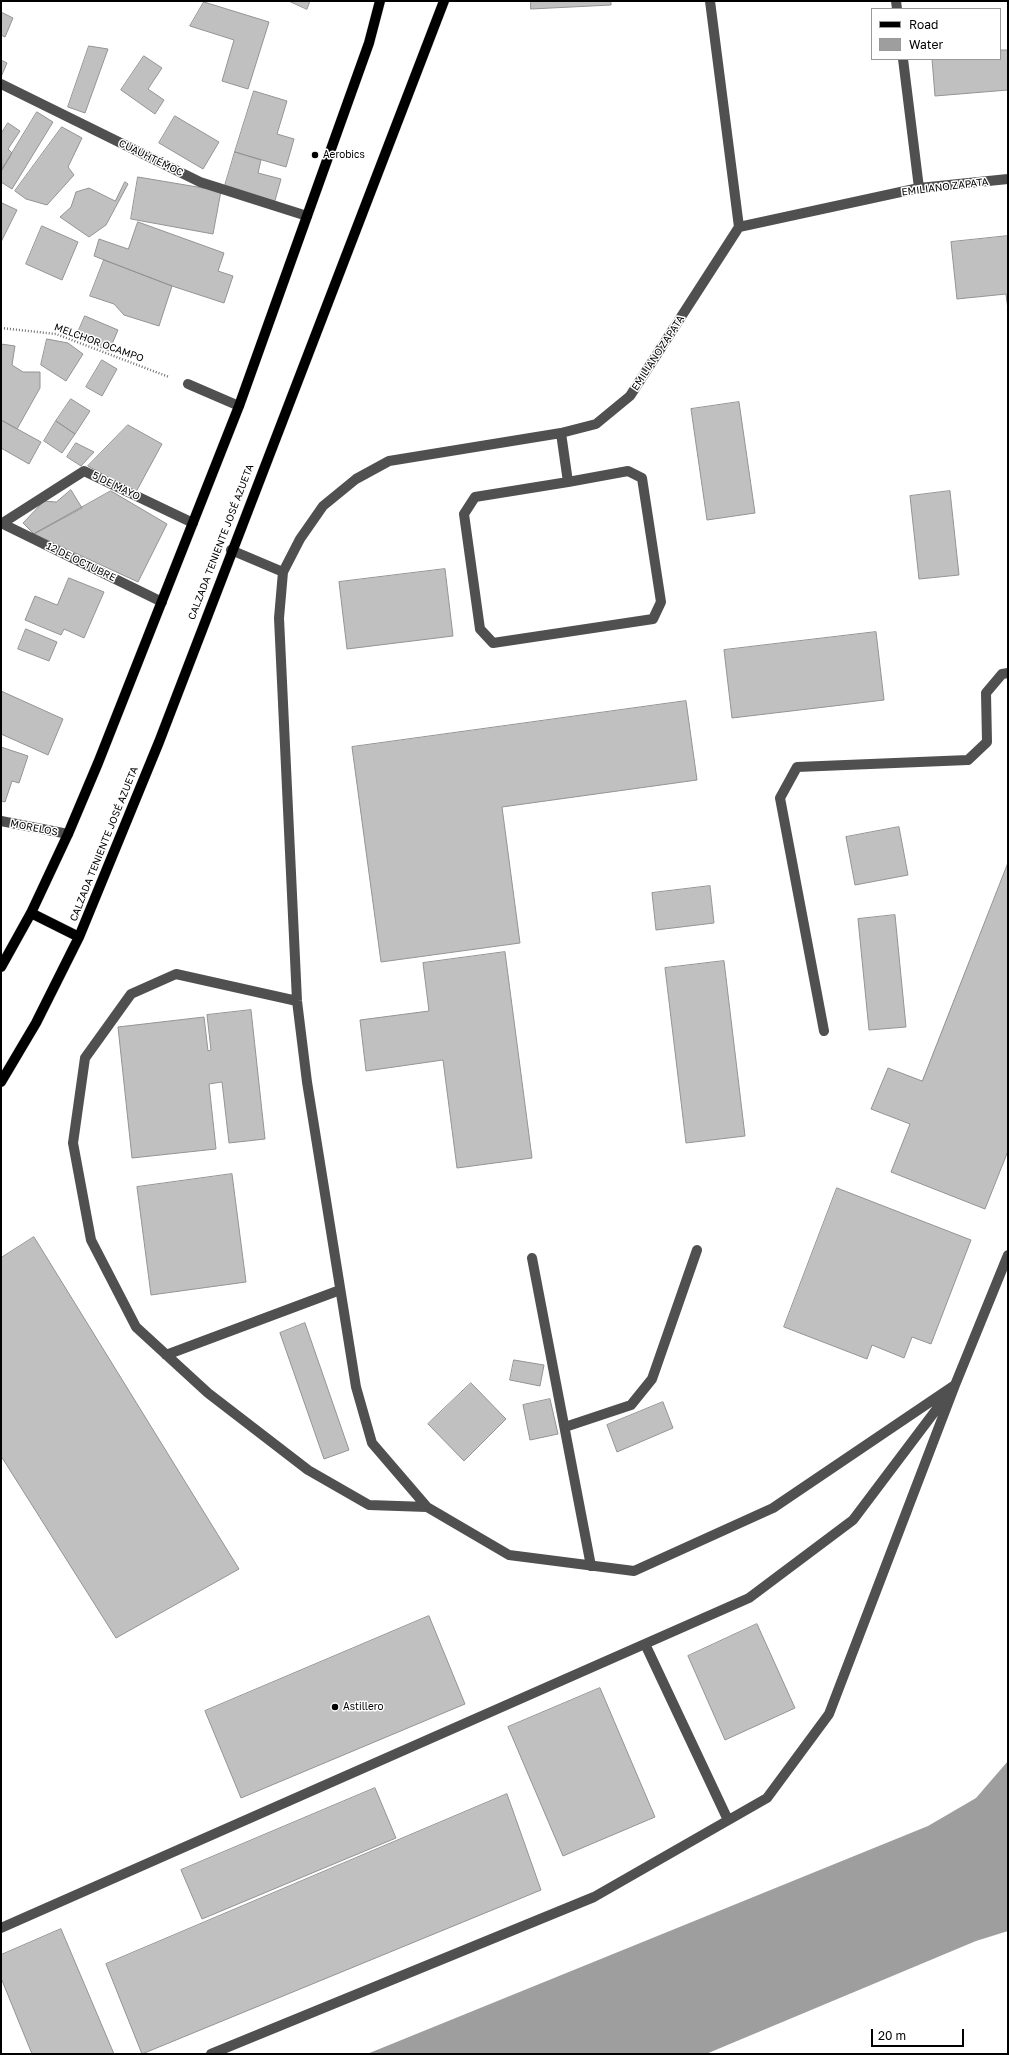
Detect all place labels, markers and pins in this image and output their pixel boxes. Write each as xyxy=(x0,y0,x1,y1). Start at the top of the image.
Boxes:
place label: Aerobics xyxy=(323,149,365,161)
marker: Aerobics xyxy=(310,150,320,160)
place label: Astillero xyxy=(343,1701,384,1713)
marker: Astillero xyxy=(330,1702,340,1712)

